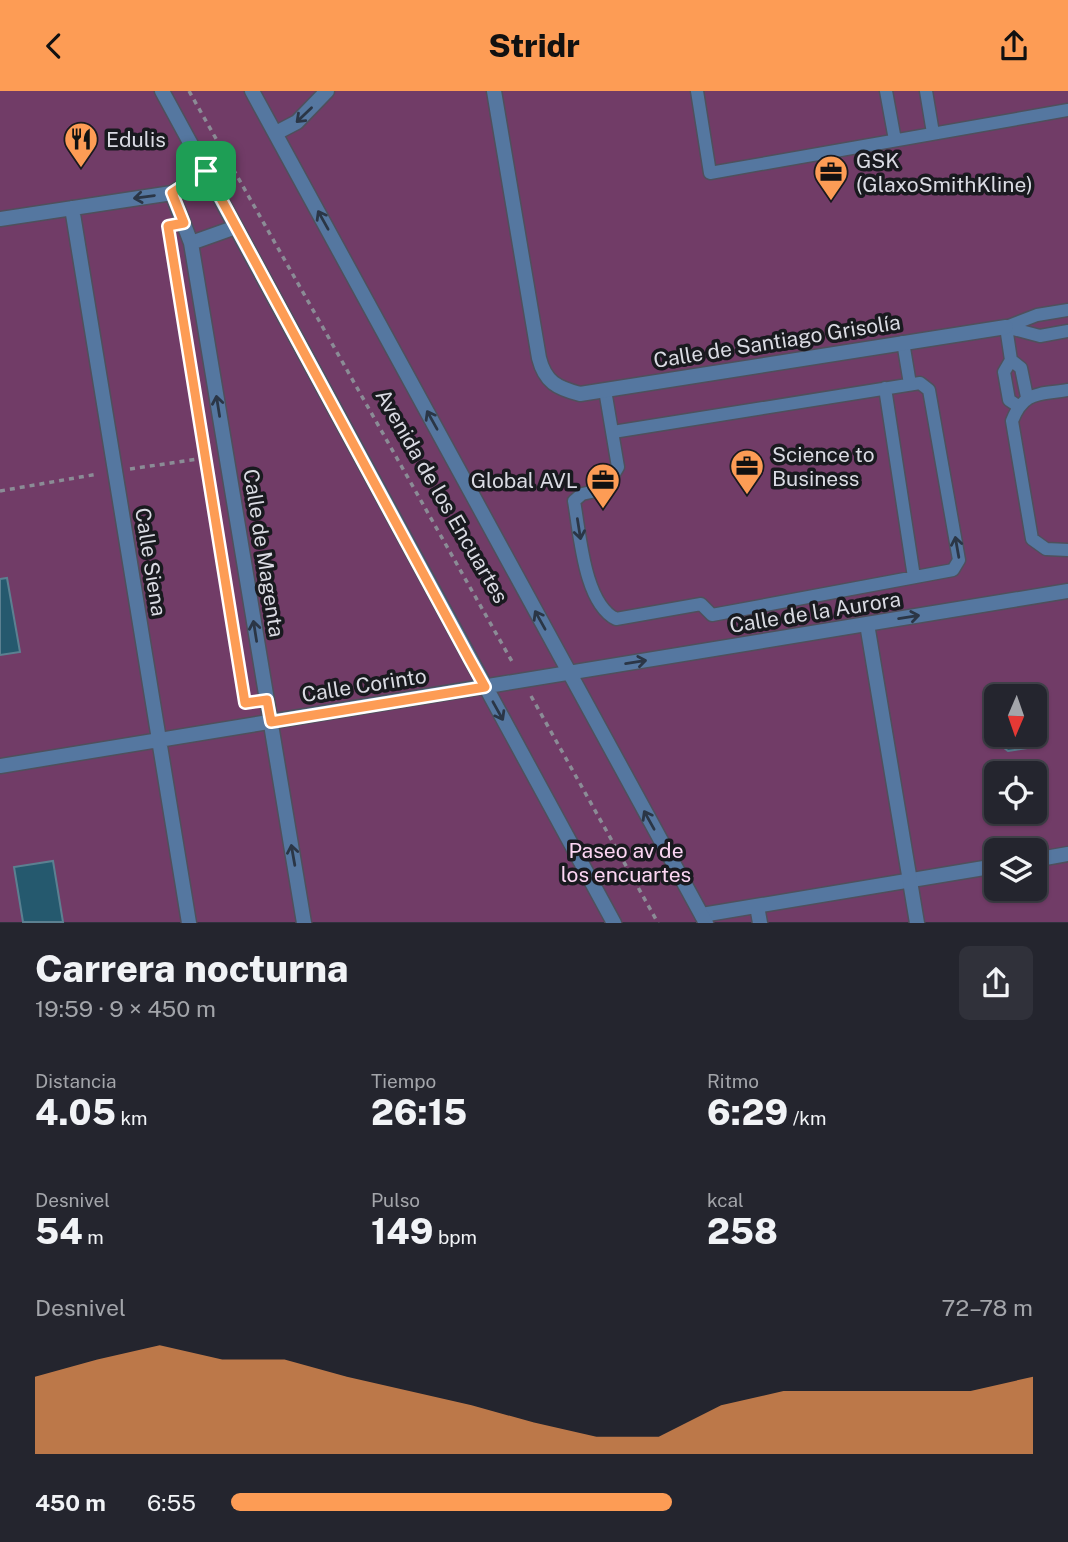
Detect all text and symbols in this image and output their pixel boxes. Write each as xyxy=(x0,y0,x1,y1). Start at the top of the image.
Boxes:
icon: back xyxy=(35,27,73,65)
text: Stridr xyxy=(488,27,580,64)
icon: share xyxy=(995,27,1033,65)
one-way arrow xyxy=(296,107,313,124)
restaurant icon: Edulis xyxy=(62,120,100,169)
place label: Edulis xyxy=(106,127,166,152)
pin xyxy=(176,141,236,201)
place label: GSK (GlaxoSmithKline) xyxy=(856,148,1033,197)
icon: arrive xyxy=(187,152,225,190)
office icon: GSK (GlaxoSmithKline) xyxy=(812,153,850,202)
one-way arrow xyxy=(133,191,156,204)
one-way arrow xyxy=(316,210,329,231)
street label: Calle de Santiago Grisolía xyxy=(652,309,902,373)
street label: Avenida de los Encuartes xyxy=(370,384,514,608)
one-way arrow xyxy=(211,395,224,418)
one-way arrow xyxy=(425,410,438,431)
place label: Science to Business xyxy=(772,442,875,491)
office icon: Science to Business xyxy=(728,447,766,496)
office icon: Global AVL xyxy=(584,461,622,510)
street label: Calle de Magenta xyxy=(238,467,290,639)
place label: Global AVL xyxy=(471,468,578,493)
street label: Calle Siena xyxy=(130,506,172,618)
one-way arrow xyxy=(573,518,586,540)
one-way arrow xyxy=(950,537,963,559)
street label: Calle de la Aurora xyxy=(728,586,902,638)
one-way arrow xyxy=(533,610,546,631)
one-way arrow xyxy=(897,610,920,623)
one-way arrow xyxy=(248,620,262,643)
one-way arrow xyxy=(624,655,647,668)
street label: Calle Corinto xyxy=(300,663,428,707)
north arrow xyxy=(984,684,1046,747)
map controls xyxy=(984,684,1047,901)
one-way arrow xyxy=(492,700,505,721)
button: locate xyxy=(984,761,1047,824)
one-way arrow xyxy=(642,810,656,830)
park label: Paseo av de los encuartes xyxy=(561,838,691,887)
button: layers xyxy=(984,838,1047,901)
one-way arrow xyxy=(286,844,299,867)
text: Carrera nocturna xyxy=(35,946,349,991)
button: share xyxy=(959,946,1033,1020)
text: 19:59 · 9 × 450 m xyxy=(35,995,216,1022)
text: Distancia xyxy=(35,1070,117,1092)
text: Tiempo xyxy=(371,1070,436,1092)
text: Ritmo xyxy=(707,1070,759,1092)
text: 4.05 xyxy=(35,1092,116,1133)
text: 26:15 xyxy=(371,1092,467,1133)
text: 6:29 xyxy=(707,1092,788,1133)
text: km xyxy=(116,1107,148,1129)
text: /km xyxy=(788,1107,826,1129)
text: Desnivel xyxy=(35,1189,110,1211)
text: Pulso xyxy=(371,1189,420,1211)
text: kcal xyxy=(707,1189,744,1211)
text: 54 xyxy=(35,1211,83,1252)
text: 149 xyxy=(371,1211,433,1252)
text: 258 xyxy=(707,1211,778,1252)
text: m xyxy=(83,1226,104,1248)
text: bpm xyxy=(433,1226,477,1248)
text: Desnivel xyxy=(35,1294,126,1321)
text: 72–78 m xyxy=(941,1294,1033,1321)
text: 450 m xyxy=(35,1489,106,1516)
text: 6:55 xyxy=(147,1489,196,1516)

